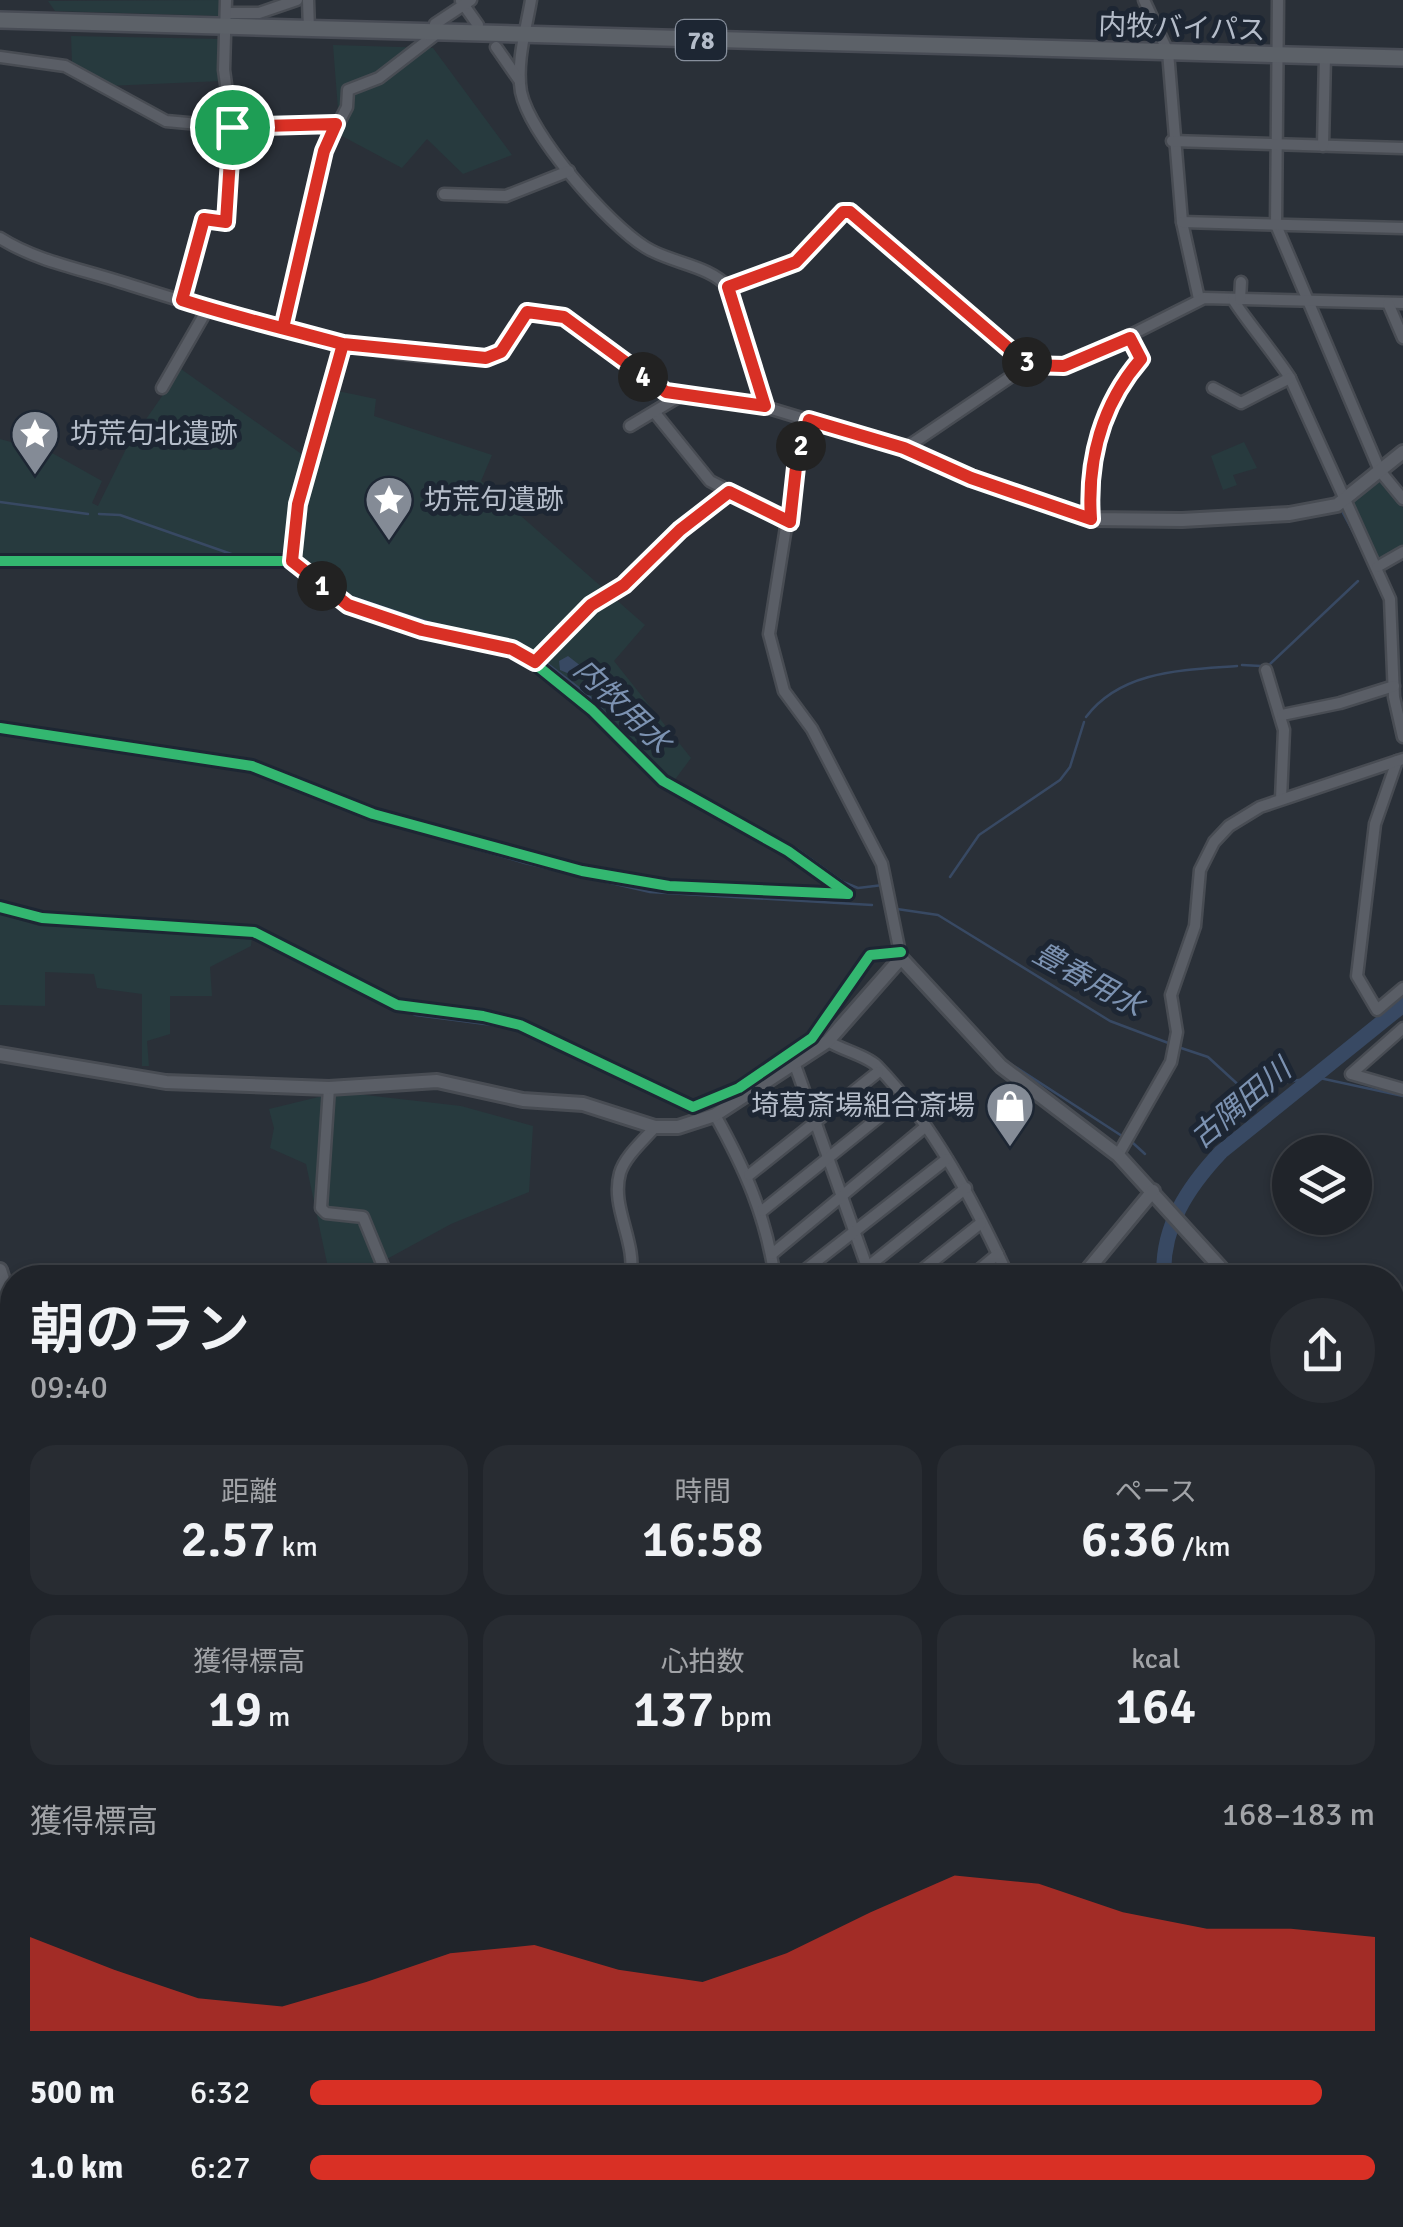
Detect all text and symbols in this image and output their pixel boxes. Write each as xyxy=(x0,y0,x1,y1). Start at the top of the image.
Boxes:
street label: 内牧バイパス xyxy=(1098,8,1266,48)
road number: 78 xyxy=(676,20,726,60)
pin xyxy=(190,85,275,170)
icon: arrive xyxy=(205,100,260,155)
pin: 3 xyxy=(1002,337,1052,387)
text: 3 xyxy=(1019,345,1035,379)
pin: 4 xyxy=(618,352,668,402)
text: 4 xyxy=(635,360,651,394)
place icon: 坊荒句北遺跡 xyxy=(9,408,61,476)
place label: 坊荒句北遺跡 xyxy=(70,417,238,451)
pin: 2 xyxy=(776,421,826,471)
text: 2 xyxy=(793,429,809,463)
place icon: 坊荒句遺跡 xyxy=(363,474,415,542)
place label: 坊荒句遺跡 xyxy=(424,483,564,517)
pin: 1 xyxy=(297,561,347,611)
text: 1 xyxy=(314,569,330,603)
water label: 内牧用水 xyxy=(566,651,680,763)
water label: 豊春用水 xyxy=(1027,935,1152,1027)
water label: 古隅田川 xyxy=(1183,1049,1301,1157)
shop icon: 埼葛斎場組合斎場 xyxy=(984,1080,1036,1148)
place label: 埼葛斎場組合斎場 xyxy=(751,1089,975,1123)
map controls xyxy=(1272,1135,1372,1235)
button: layers xyxy=(1272,1135,1372,1235)
text: 朝のラン xyxy=(30,1296,250,1364)
button: share xyxy=(1270,1298,1375,1403)
text: 09:40 xyxy=(30,1368,108,1407)
text: 距離 xyxy=(221,1475,277,1509)
text: 時間 xyxy=(674,1475,731,1509)
text: ペース xyxy=(1115,1475,1197,1509)
text: 2.57 xyxy=(181,1509,275,1571)
text: 16:58 xyxy=(641,1509,764,1571)
text: 6:36 xyxy=(1081,1509,1176,1571)
text: km xyxy=(275,1530,318,1564)
text: /km xyxy=(1176,1530,1231,1564)
text: kcal xyxy=(1131,1642,1180,1676)
text: 獲得標高 xyxy=(193,1645,305,1679)
text: 心拍数 xyxy=(660,1645,745,1679)
text: 164 xyxy=(1115,1676,1196,1738)
text: 19 xyxy=(208,1679,262,1741)
text: 137 xyxy=(633,1679,714,1741)
text: m xyxy=(262,1700,290,1734)
text: bpm xyxy=(714,1700,772,1734)
text: 168–183 m xyxy=(1222,1795,1375,1834)
text: 獲得標高 xyxy=(30,1802,158,1841)
text: 500 m xyxy=(30,2073,115,2112)
text: 6:32 xyxy=(190,2073,250,2112)
text: 1.0 km xyxy=(30,2148,123,2187)
text: 6:27 xyxy=(190,2148,250,2187)

